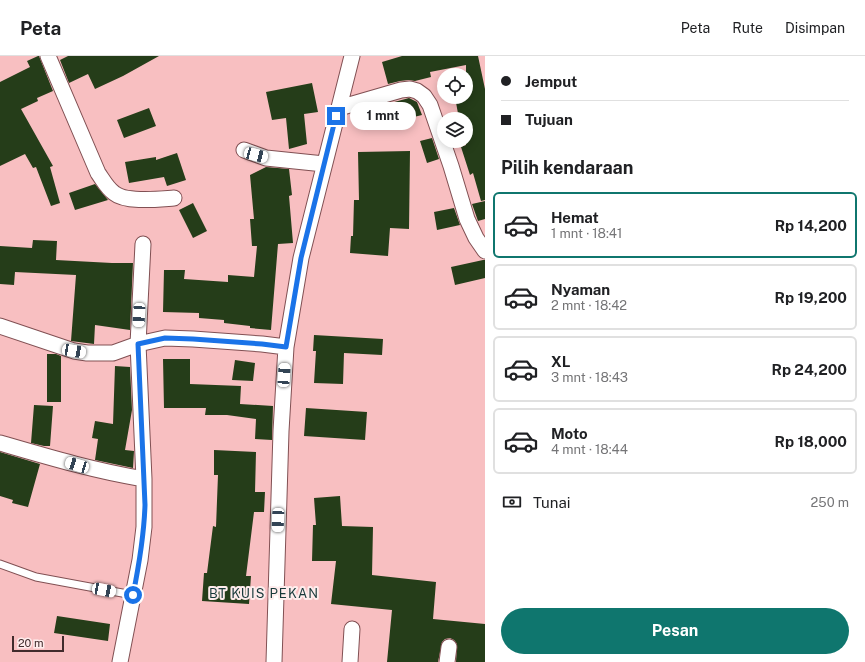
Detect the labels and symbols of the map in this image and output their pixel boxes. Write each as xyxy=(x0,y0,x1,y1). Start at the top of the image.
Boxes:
callout: 1 mnt xyxy=(350,102,416,130)
route end xyxy=(327,107,345,125)
car xyxy=(243,146,269,164)
car xyxy=(132,303,146,327)
car xyxy=(61,343,87,359)
car xyxy=(277,363,291,387)
car xyxy=(64,456,90,474)
car xyxy=(272,508,284,532)
car xyxy=(91,582,117,598)
route start xyxy=(124,586,142,604)
district label: BT KUIS PEKAN xyxy=(209,586,319,601)
scale bar xyxy=(12,634,64,653)

